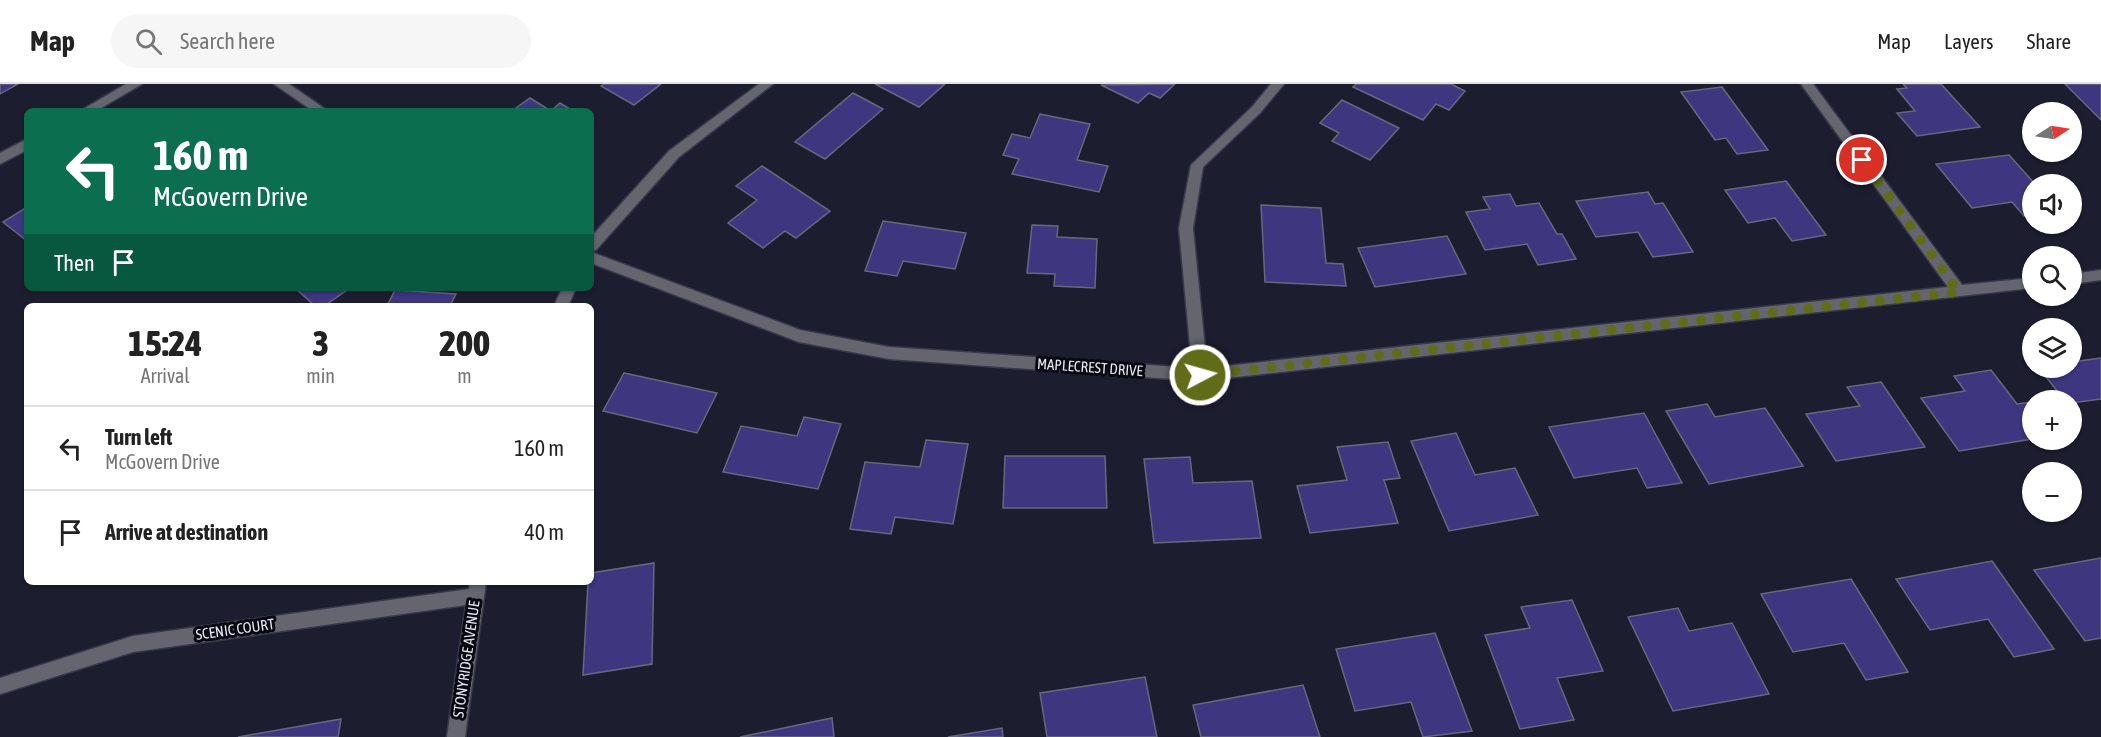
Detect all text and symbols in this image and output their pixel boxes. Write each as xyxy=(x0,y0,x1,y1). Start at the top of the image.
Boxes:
search box xyxy=(111,14,531,68)
text: Map xyxy=(30,25,75,57)
icon: search xyxy=(132,25,165,58)
text: Search here xyxy=(180,28,275,54)
text: Map xyxy=(1877,29,1911,53)
text: Layers xyxy=(1944,29,1994,53)
text: Share xyxy=(2027,29,2071,53)
north arrow xyxy=(2022,102,2082,162)
map controls xyxy=(2022,102,2082,522)
text: 160 m xyxy=(153,131,248,179)
icon: left xyxy=(54,132,132,210)
pin xyxy=(1836,134,1887,185)
icon: arrive xyxy=(1845,143,1878,176)
button: sound xyxy=(2022,174,2082,234)
text: McGovern Drive xyxy=(153,181,308,212)
icon: arrive xyxy=(107,246,140,279)
button: search xyxy=(2022,246,2082,306)
text: Then xyxy=(54,250,95,276)
button: layers xyxy=(2022,318,2082,378)
text: 15:24 xyxy=(128,322,202,364)
text: 3 xyxy=(312,322,329,364)
text: 200 xyxy=(439,322,490,364)
position arrow xyxy=(1168,343,1232,407)
street label: MAPLECREST DRIVE xyxy=(1037,355,1144,379)
text: Arrival xyxy=(141,364,190,387)
text: min xyxy=(306,364,335,387)
text: m xyxy=(457,364,472,387)
button: + xyxy=(2022,390,2082,450)
text: Turn left xyxy=(105,424,172,450)
icon: left xyxy=(54,432,87,465)
text: 160 m xyxy=(514,435,564,461)
text: McGovern Drive xyxy=(105,450,220,473)
button: − xyxy=(2022,462,2082,522)
icon: arrive xyxy=(54,516,87,549)
text: Arrive at destination xyxy=(105,519,268,545)
text: 40 m xyxy=(524,519,564,545)
street label: STONYRIDGE AVENUE xyxy=(449,599,483,719)
street label: SCENIC COURT xyxy=(195,615,276,643)

